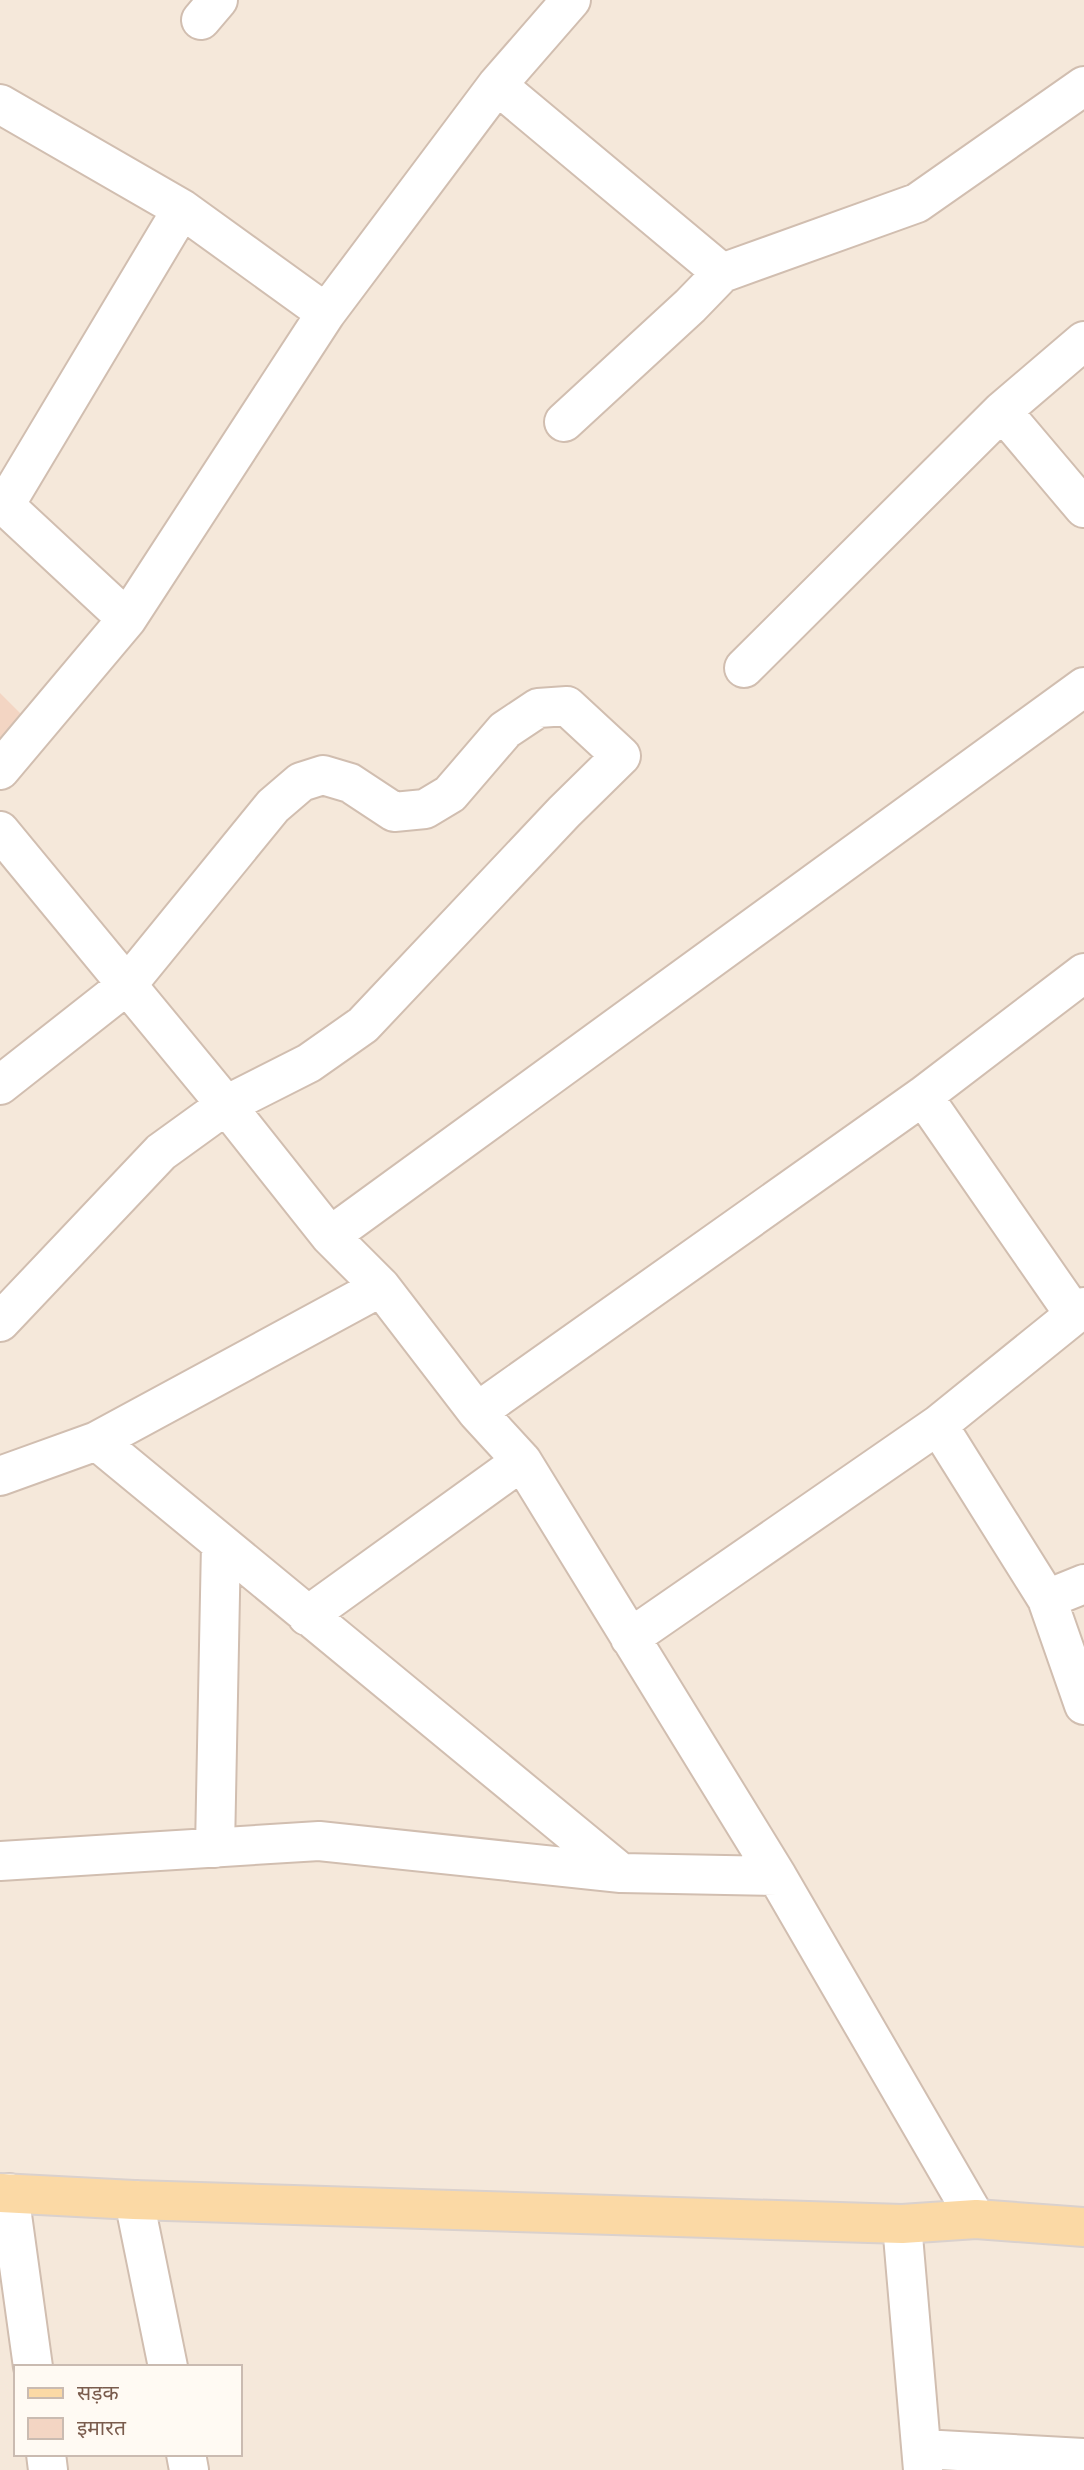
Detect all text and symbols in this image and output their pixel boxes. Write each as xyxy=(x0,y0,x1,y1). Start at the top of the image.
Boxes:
legend xyxy=(14,2365,242,2456)
text: सड़क xyxy=(77,2379,119,2406)
text: इमारत xyxy=(77,2414,127,2441)

